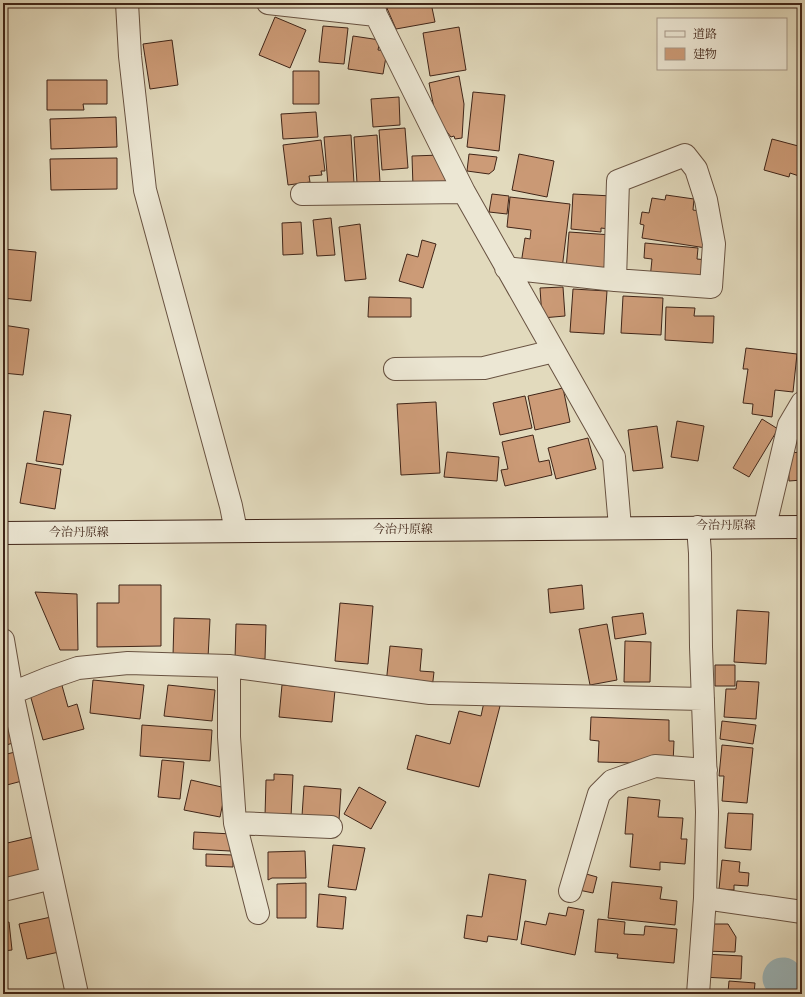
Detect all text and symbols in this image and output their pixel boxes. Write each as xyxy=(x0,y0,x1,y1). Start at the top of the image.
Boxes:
legend xyxy=(657,18,787,70)
text: 道路 xyxy=(693,27,717,43)
text: 建物 xyxy=(693,47,717,63)
street label: 今治丹原線 xyxy=(696,518,756,534)
street label: 今治丹原線 xyxy=(373,522,433,538)
street label: 今治丹原線 xyxy=(49,525,109,541)

